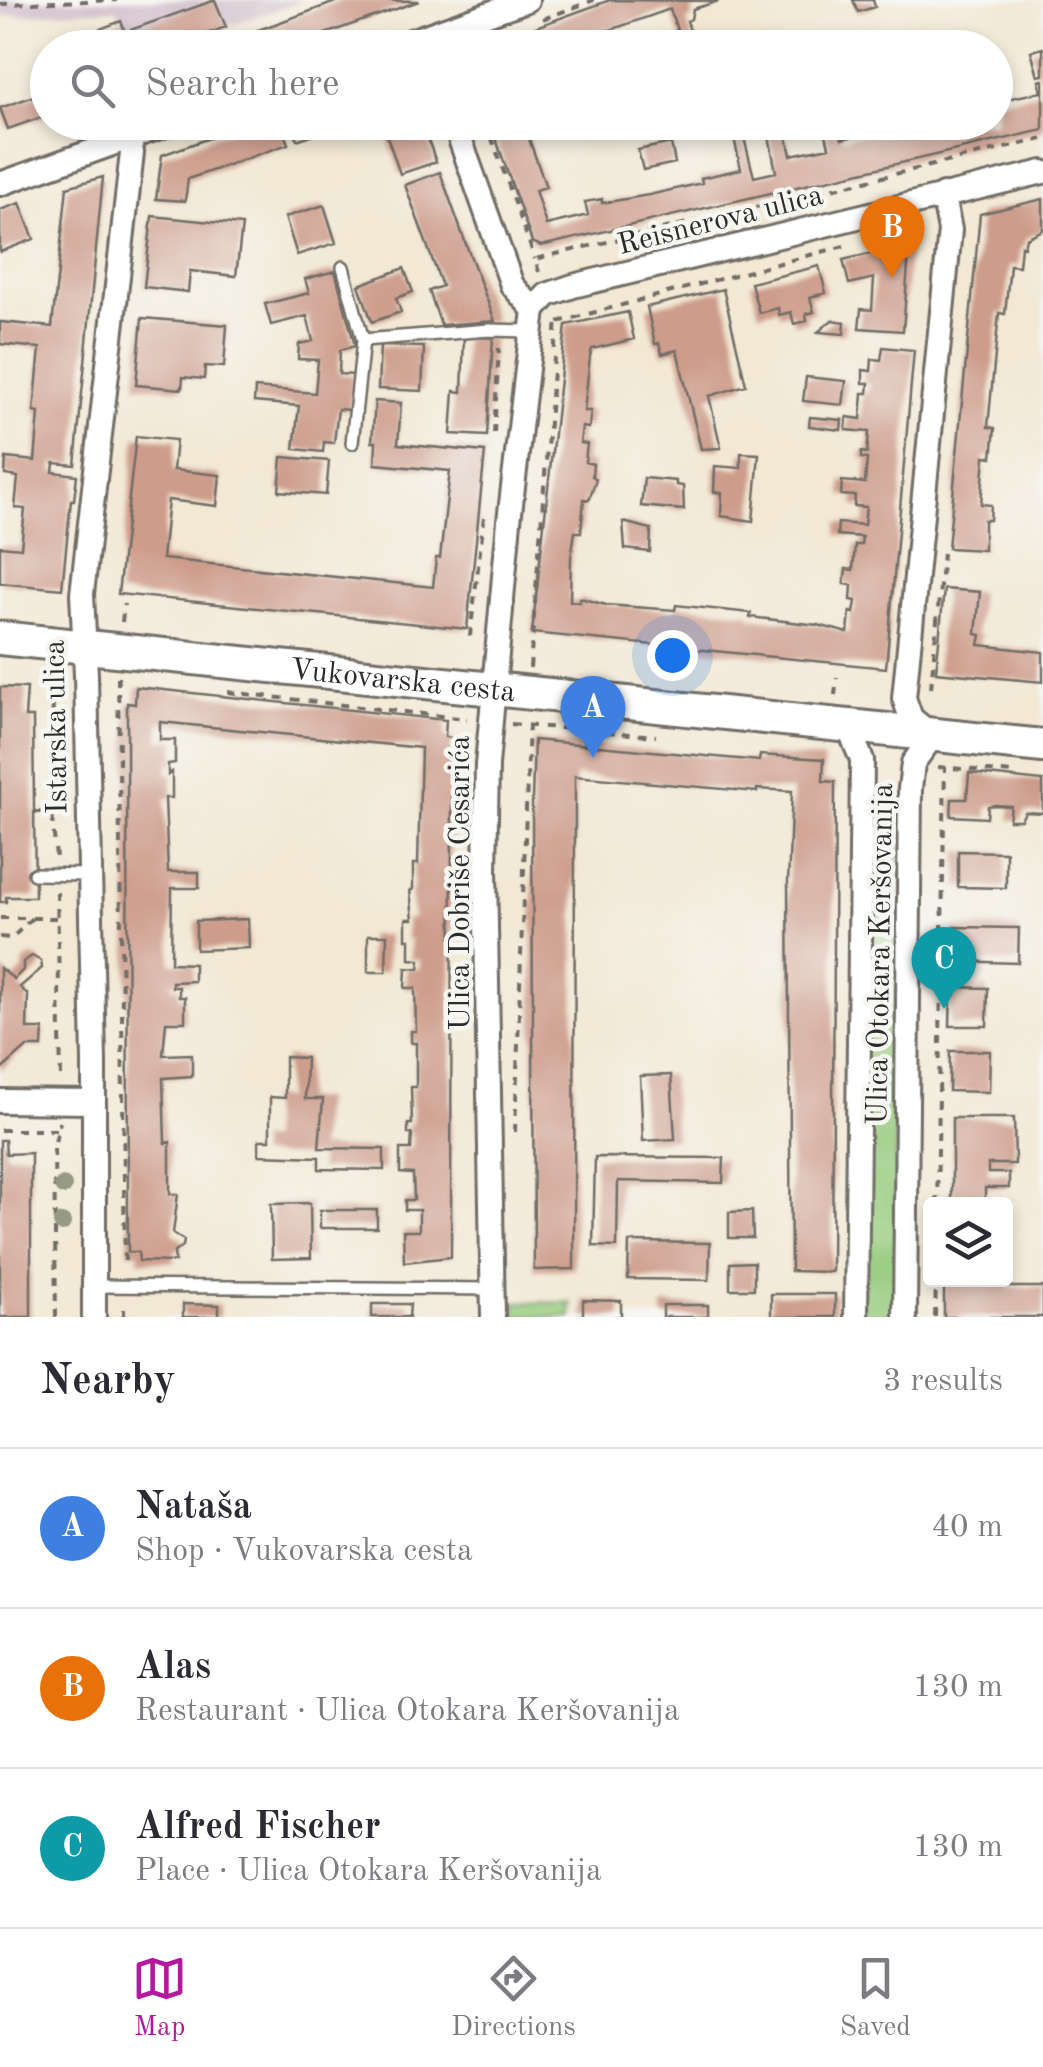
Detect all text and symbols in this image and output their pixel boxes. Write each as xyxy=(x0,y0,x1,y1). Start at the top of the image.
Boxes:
search box xyxy=(30,30,1013,140)
icon: search xyxy=(65,58,120,113)
text: Search here xyxy=(145,66,340,104)
street label: Reisnerova ulica xyxy=(615,181,826,261)
pin: B xyxy=(860,196,924,278)
your location xyxy=(647,630,698,681)
street label: Istarska ulica xyxy=(40,639,74,814)
street label: Vukovarska cesta xyxy=(289,655,517,708)
pin: A xyxy=(560,676,626,758)
street label: Ulica Dobriše Cesarića xyxy=(446,735,476,1031)
street label: Ulica Otokara Keršovanija xyxy=(863,783,899,1125)
pin: C xyxy=(912,926,976,1009)
map controls xyxy=(923,1197,1013,1287)
button: layers xyxy=(923,1197,1013,1287)
text: Nearby xyxy=(40,1361,176,1403)
text: 3 results xyxy=(883,1366,1003,1398)
text: Nataša xyxy=(135,1489,252,1527)
text: A xyxy=(60,1512,85,1544)
text: 40 m xyxy=(932,1512,1003,1544)
text: Shop · Vukovarska cesta xyxy=(135,1536,473,1568)
text: Alas xyxy=(135,1649,211,1687)
text: B xyxy=(61,1672,84,1704)
text: 130 m xyxy=(913,1672,1003,1704)
text: Restaurant · Ulica Otokara Keršovanija xyxy=(135,1696,680,1728)
text: Alfred Fischer xyxy=(135,1809,381,1847)
text: C xyxy=(62,1832,83,1864)
text: 130 m xyxy=(913,1832,1003,1864)
text: Place · Ulica Otokara Keršovanija xyxy=(135,1856,602,1888)
tab: Map xyxy=(132,1951,187,2046)
tab: Directions xyxy=(451,1951,576,2046)
tab: Saved xyxy=(840,1951,911,2046)

